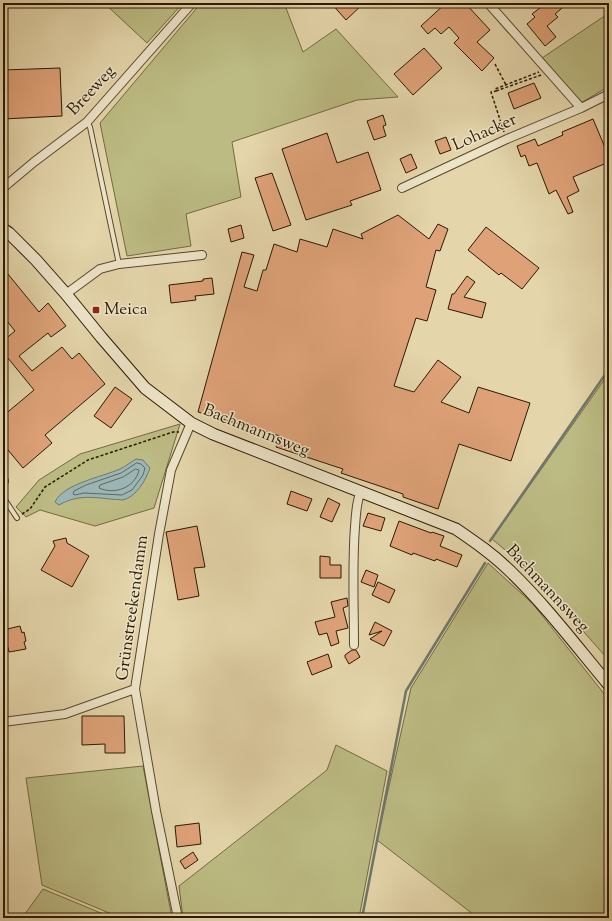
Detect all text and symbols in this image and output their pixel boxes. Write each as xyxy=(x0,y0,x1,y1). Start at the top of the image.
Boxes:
street label: Breeweg xyxy=(62,60,122,122)
street label: Lohacker xyxy=(449,108,521,158)
place label: Meica xyxy=(104,298,148,322)
marker: Meica xyxy=(91,305,101,315)
street label: Bachmannsweg xyxy=(199,399,313,463)
street label: Grünstreekendamm xyxy=(111,534,155,682)
street label: Bachmannsweg xyxy=(500,539,594,639)

